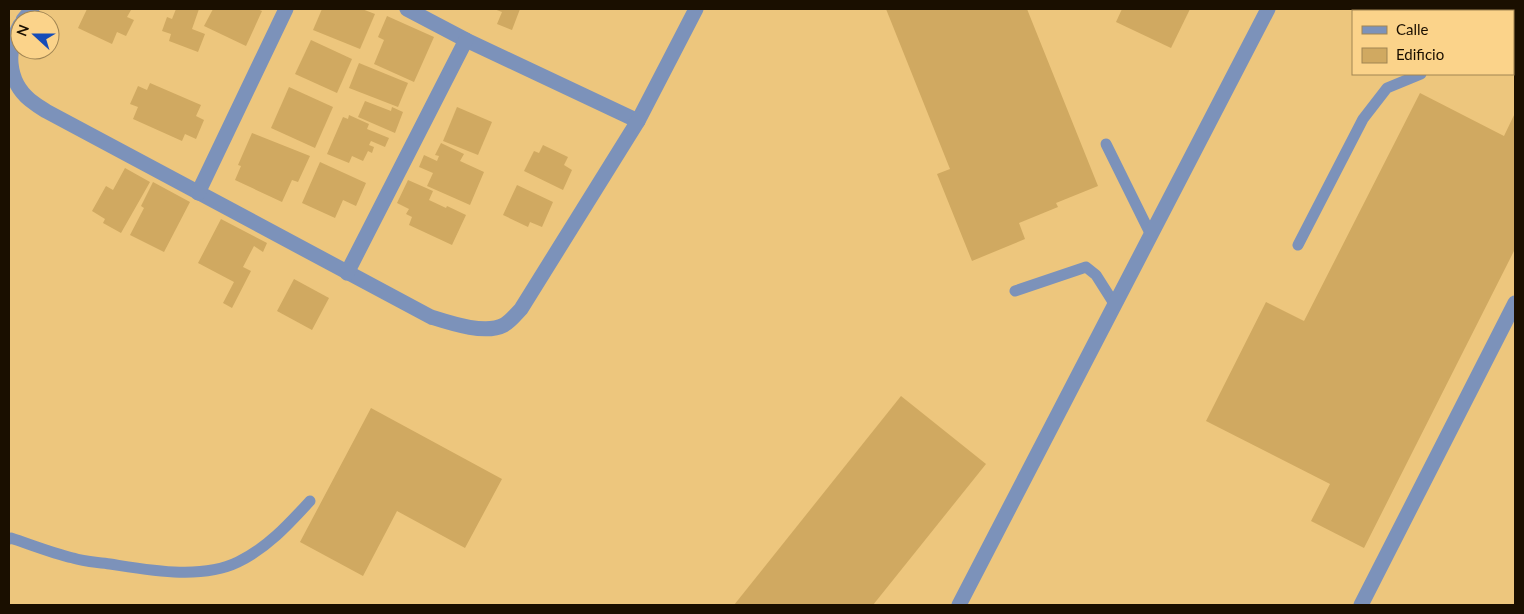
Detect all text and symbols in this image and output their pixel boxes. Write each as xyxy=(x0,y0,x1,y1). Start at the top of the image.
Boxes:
north arrow xyxy=(10,10,60,60)
legend xyxy=(1352,10,1514,75)
text: Calle xyxy=(1396,20,1429,38)
text: N xyxy=(13,22,32,38)
text: Edificio xyxy=(1396,45,1444,63)

